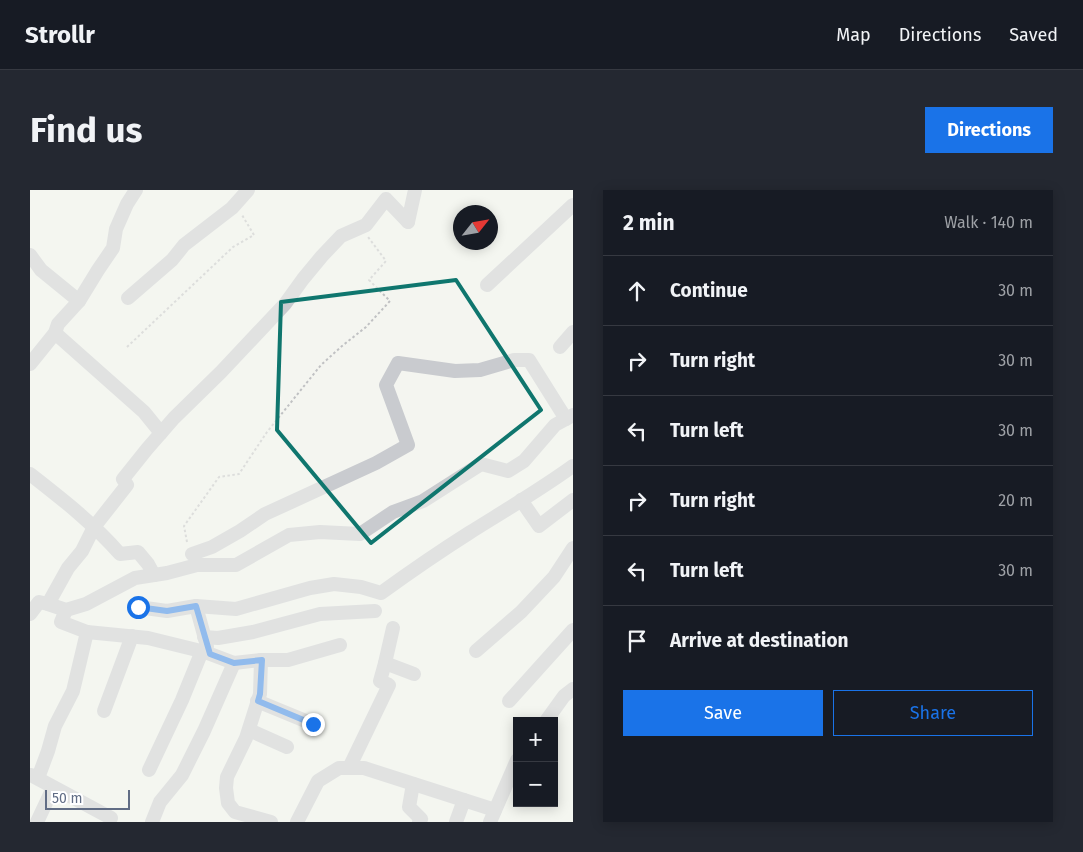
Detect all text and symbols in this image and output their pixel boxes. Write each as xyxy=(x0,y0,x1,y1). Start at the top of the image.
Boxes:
text: Strollr xyxy=(25,21,95,49)
text: Map xyxy=(836,24,871,46)
text: Directions xyxy=(899,24,981,46)
text: Saved xyxy=(1009,24,1058,46)
button: Directions xyxy=(925,107,1053,153)
text: Find us xyxy=(30,109,142,151)
north arrow xyxy=(453,205,498,250)
text: 2 min xyxy=(623,210,675,236)
text: Walk · 140 m xyxy=(944,213,1033,232)
icon: ahead xyxy=(623,277,651,305)
text: Continue xyxy=(670,279,748,302)
text: 30 m xyxy=(998,281,1033,300)
icon: right xyxy=(623,347,651,375)
text: Turn right xyxy=(670,349,755,372)
text: 30 m xyxy=(998,351,1033,370)
icon: left xyxy=(623,417,651,445)
text: Turn left xyxy=(670,419,744,442)
text: 30 m xyxy=(998,421,1033,440)
icon: right xyxy=(623,487,651,515)
text: Turn right xyxy=(670,489,755,512)
text: 20 m xyxy=(998,491,1033,510)
icon: left xyxy=(623,557,651,585)
text: Turn left xyxy=(670,559,744,582)
text: 30 m xyxy=(998,561,1033,580)
route start xyxy=(127,596,150,619)
icon: arrive xyxy=(623,627,651,655)
text: Arrive at destination xyxy=(670,629,849,652)
button: Save xyxy=(623,690,823,736)
button: Share xyxy=(833,690,1033,736)
route end xyxy=(302,713,325,736)
map controls xyxy=(513,717,558,807)
button: + xyxy=(513,717,558,762)
button: − xyxy=(513,762,558,807)
scale bar xyxy=(45,787,130,810)
text: 50 m xyxy=(52,790,83,807)

